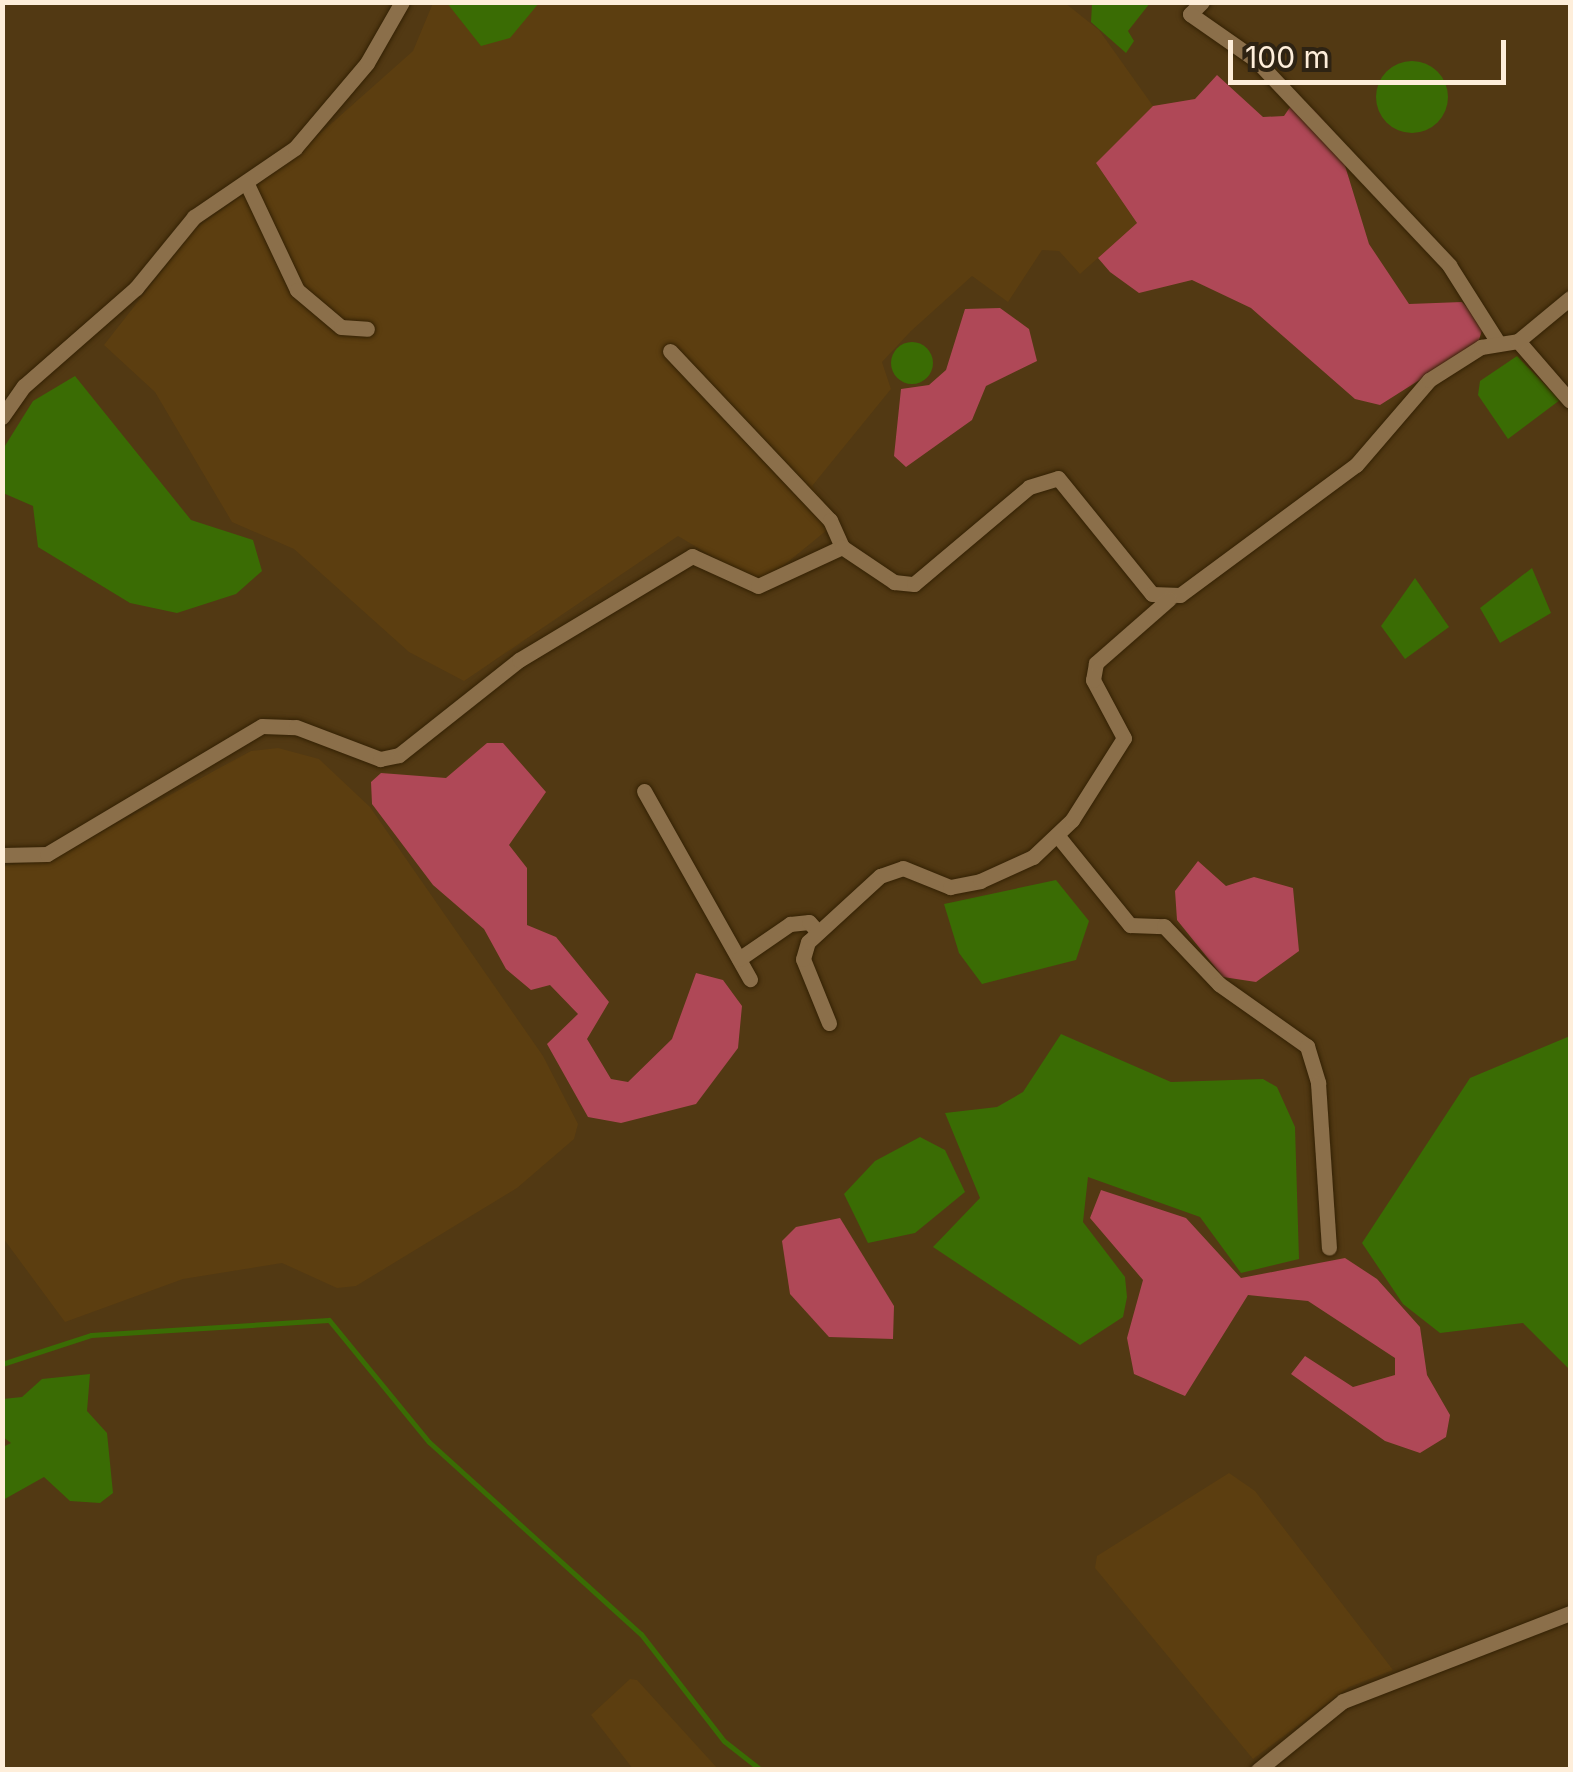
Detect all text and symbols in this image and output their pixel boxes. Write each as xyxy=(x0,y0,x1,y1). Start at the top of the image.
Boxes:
scale bar xyxy=(1233,20,1510,82)
text: 100 m xyxy=(1245,39,1330,75)

